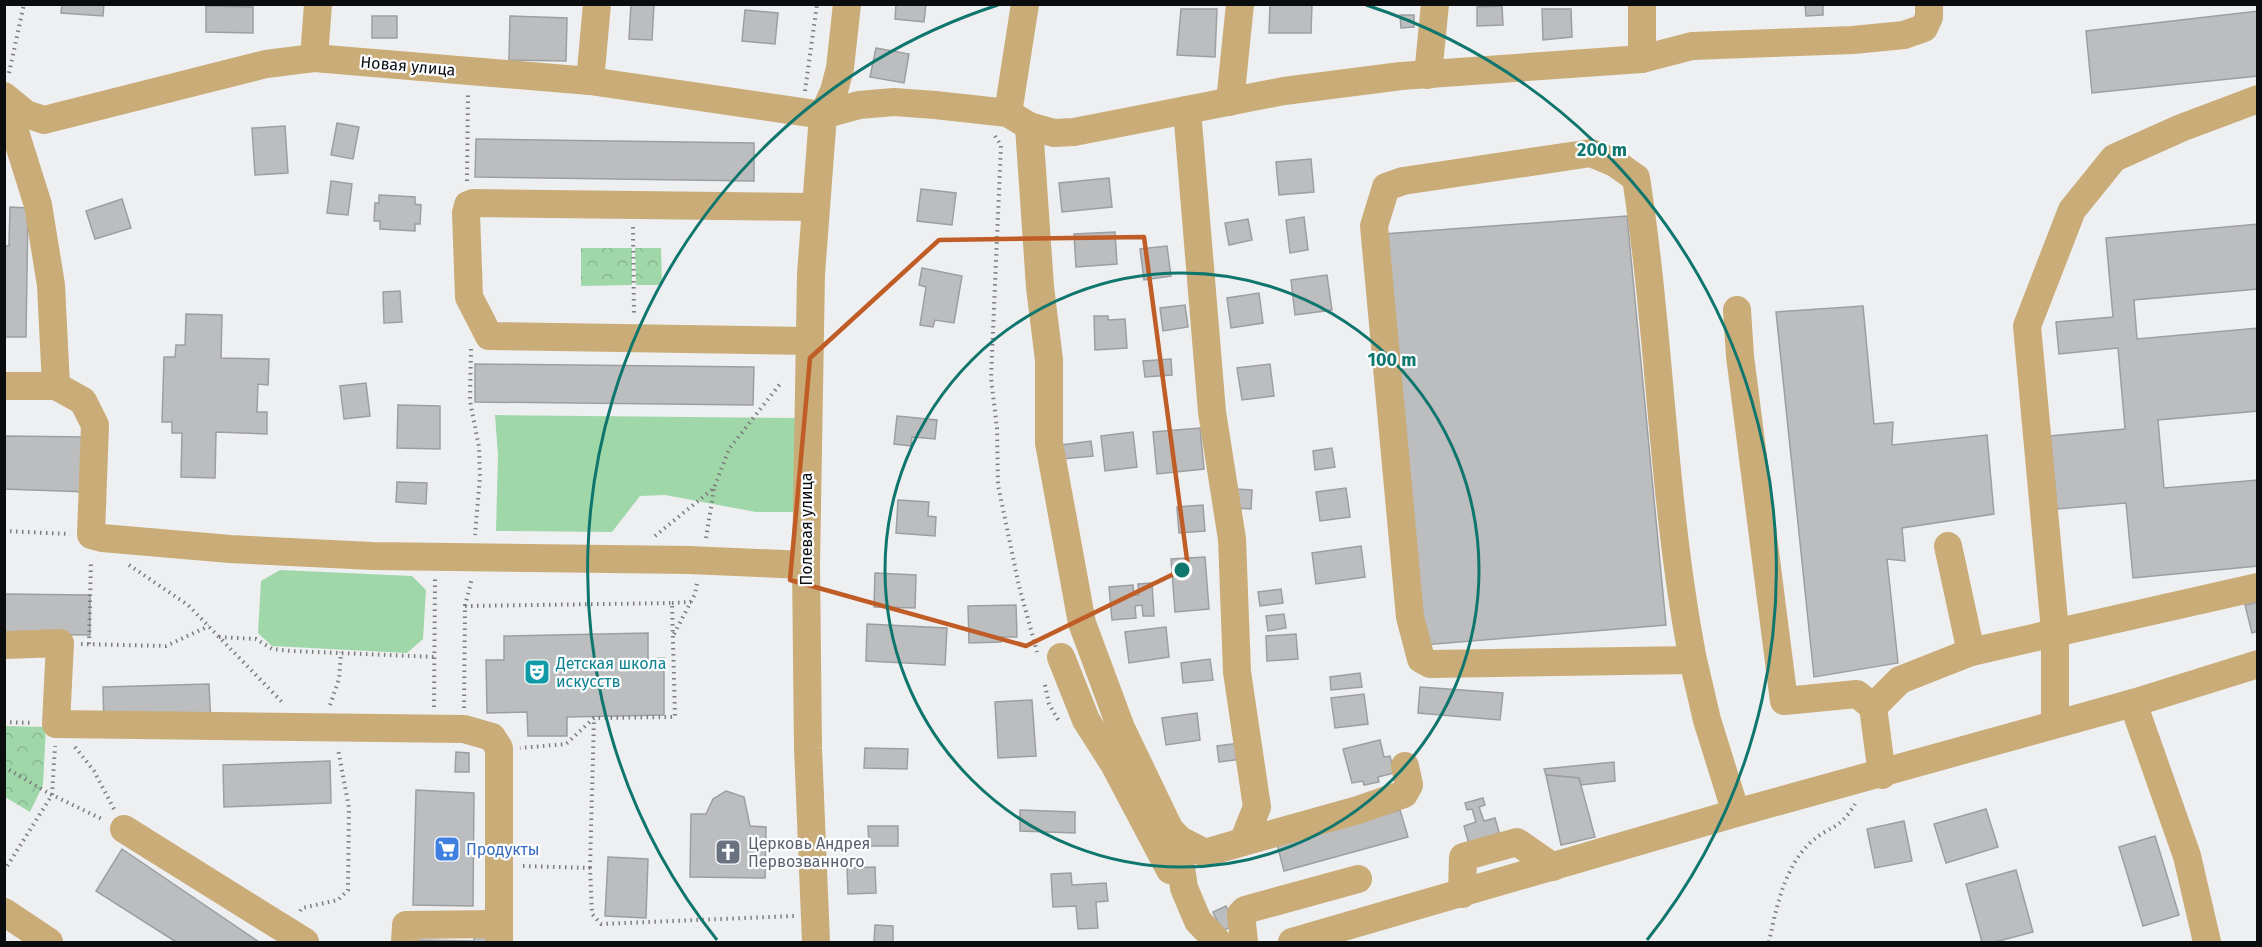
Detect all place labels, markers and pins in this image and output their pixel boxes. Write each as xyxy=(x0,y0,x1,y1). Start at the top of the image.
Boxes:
centre of rings xyxy=(1172,560,1192,580)
place label: Детская школа искусств xyxy=(555,654,666,691)
theatre icon: Детская школа искусств xyxy=(522,657,552,687)
supermarket icon: Продукты xyxy=(432,834,462,864)
place label: Церковь Андрея Первозванного xyxy=(748,834,870,871)
church icon: Церковь Андрея Первозванного xyxy=(713,837,743,867)
place label: Продукты xyxy=(466,840,540,859)

